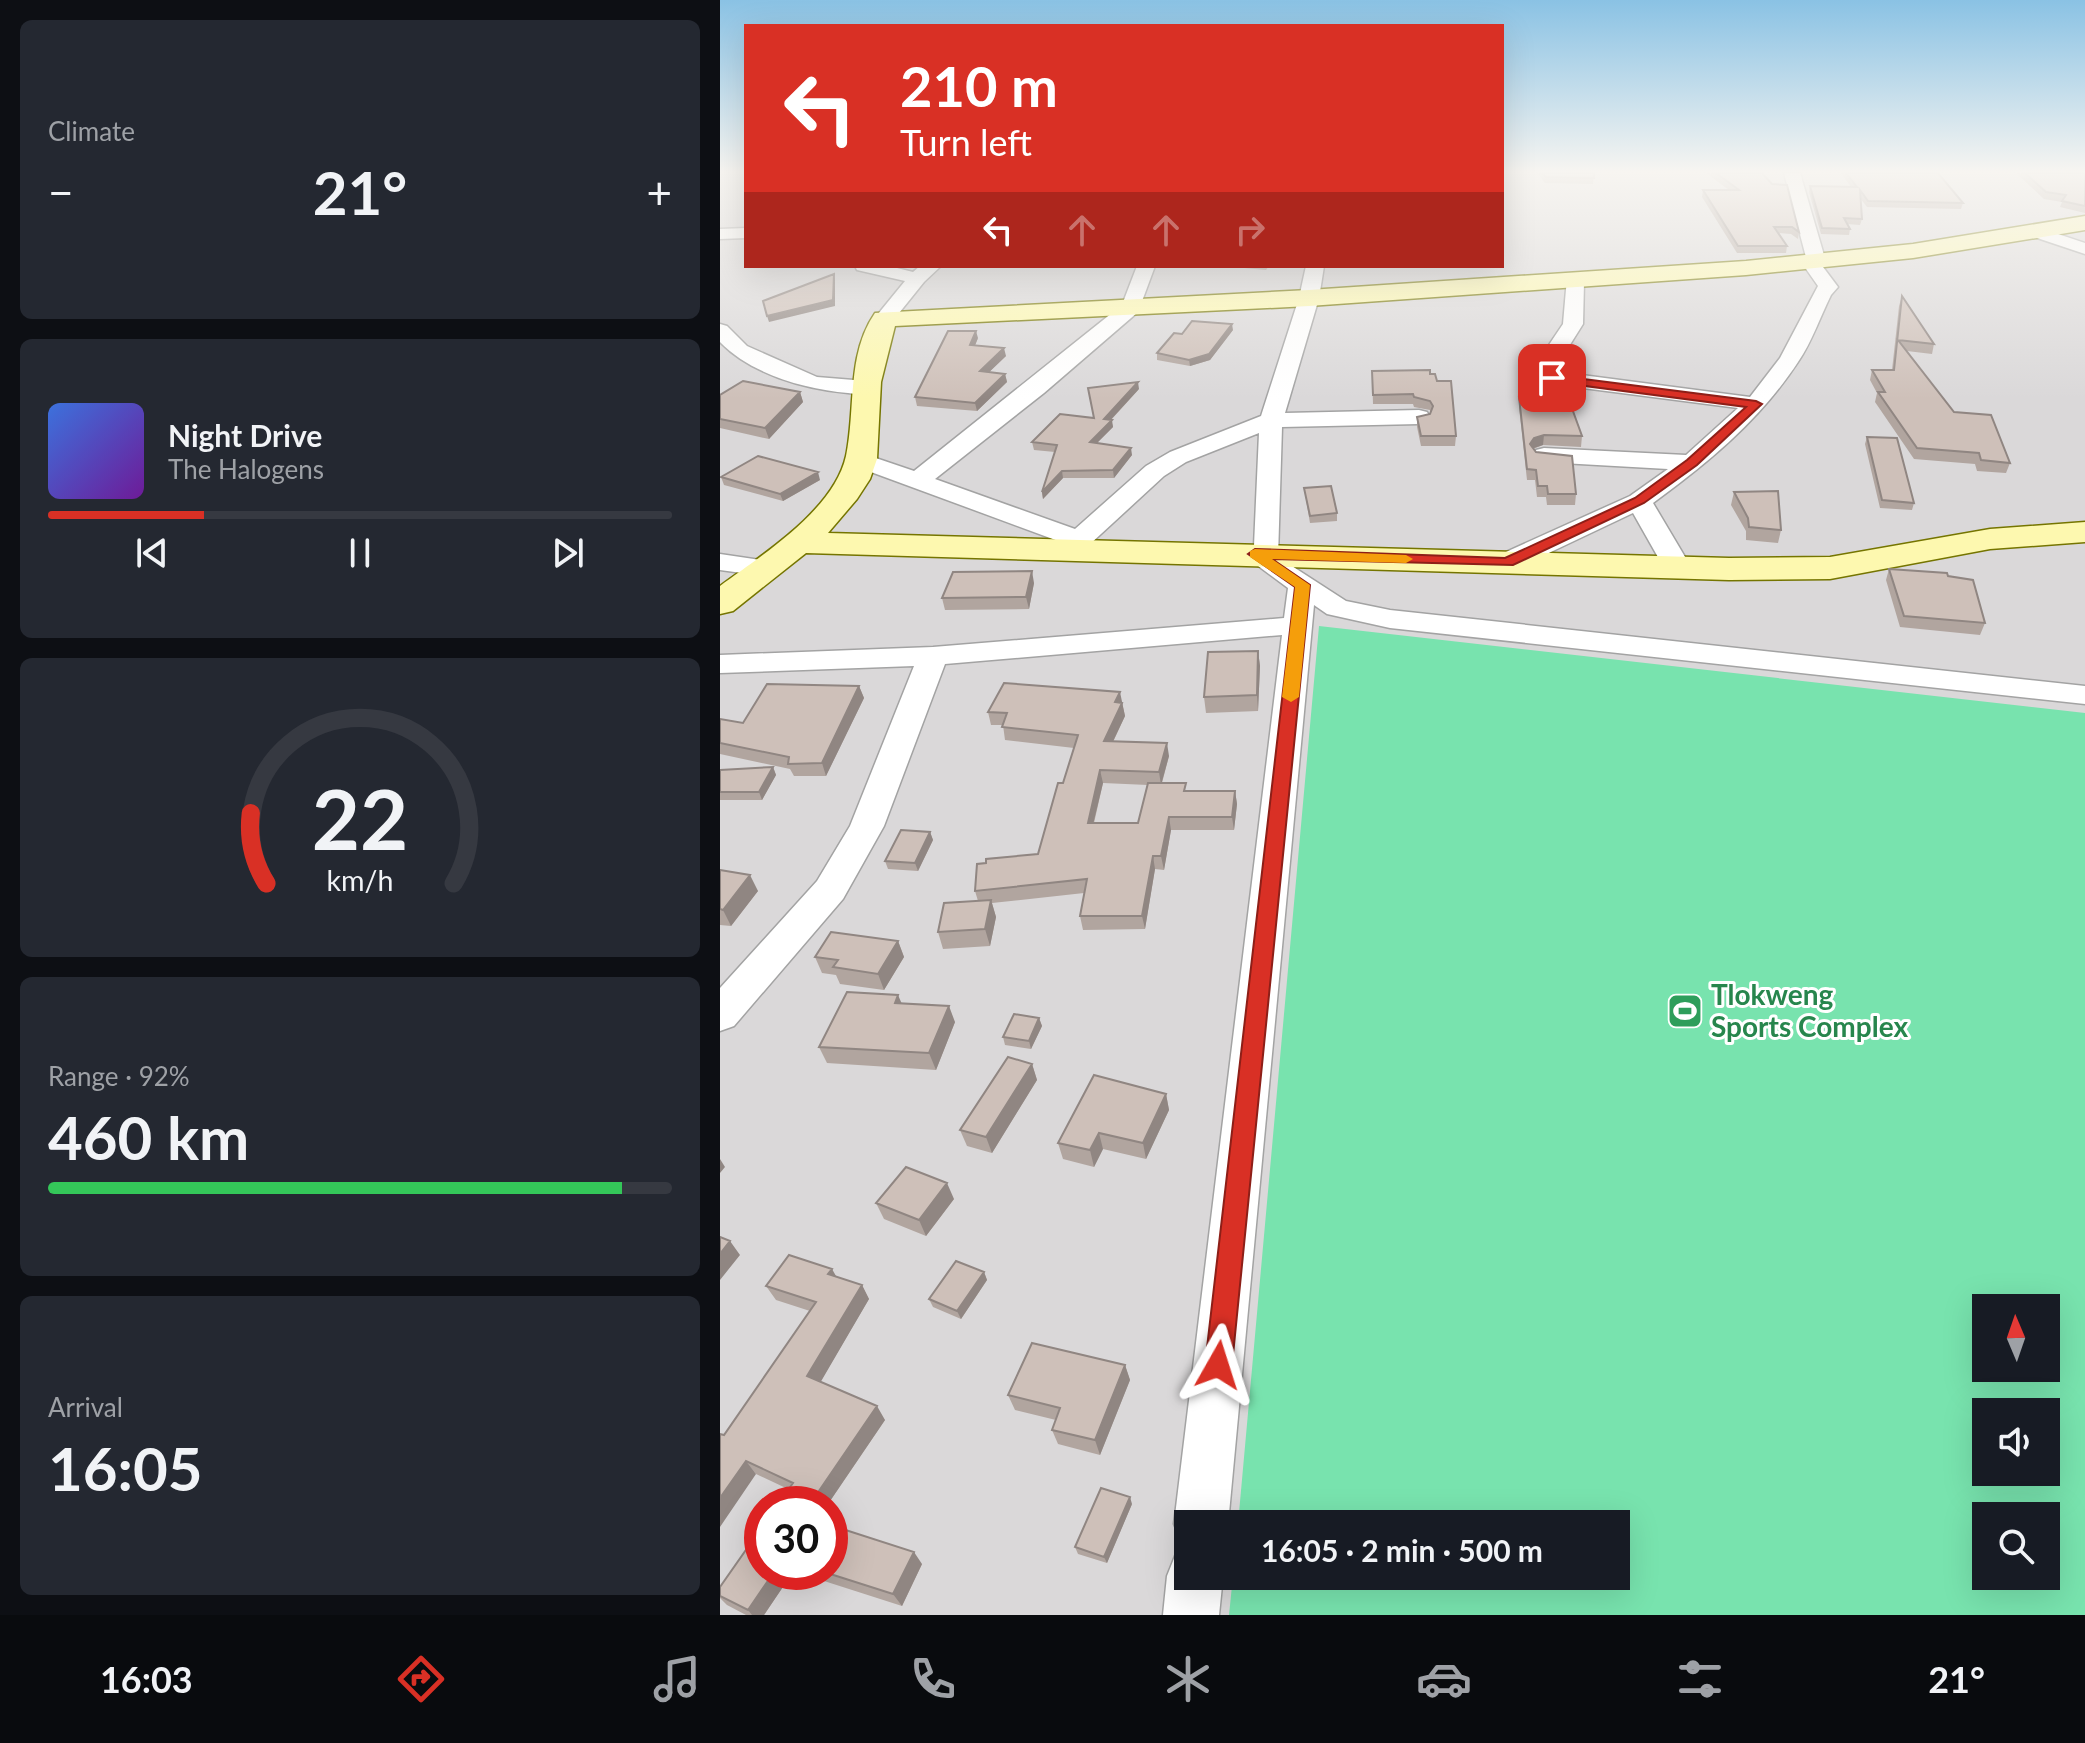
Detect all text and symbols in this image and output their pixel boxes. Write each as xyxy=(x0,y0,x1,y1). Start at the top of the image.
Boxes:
text: 210 m xyxy=(900,52,1058,119)
icon: left xyxy=(768,56,872,160)
text: Climate xyxy=(48,115,135,147)
text: Turn left xyxy=(900,120,1032,164)
text: 21° xyxy=(313,156,407,228)
text: − xyxy=(48,166,74,218)
text: + xyxy=(646,166,672,218)
icon: left xyxy=(976,208,1020,252)
icon: ahead xyxy=(1060,208,1104,252)
icon: ahead xyxy=(1144,208,1188,252)
icon: right xyxy=(1228,208,1272,252)
pin xyxy=(1518,344,1586,412)
icon: arrive xyxy=(1530,356,1574,400)
text: Night Drive xyxy=(168,417,322,453)
text: The Halogens xyxy=(168,453,324,485)
icon: previous xyxy=(130,531,174,575)
icon: pause xyxy=(338,531,382,575)
icon: next xyxy=(546,531,590,575)
text: 22 xyxy=(312,767,408,867)
text: km/h xyxy=(327,863,393,897)
place label: Tlokweng Sports Complex xyxy=(1711,977,1908,1043)
sports icon: Tlokweng Sports Complex xyxy=(1666,992,1704,1030)
text: Range · 92% xyxy=(48,1060,190,1092)
text: 460 km xyxy=(48,1101,249,1173)
north arrow xyxy=(1972,1294,2060,1382)
map controls xyxy=(1972,1294,2060,1590)
position arrow xyxy=(1176,1323,1260,1407)
text: Arrival xyxy=(48,1391,123,1423)
button: sound xyxy=(1972,1398,2060,1486)
text: 16:05 xyxy=(48,1432,203,1504)
speed limit sign: 30 xyxy=(744,1486,848,1590)
button: search xyxy=(1972,1502,2060,1590)
text: 16:05 · 2 min · 500 m xyxy=(1261,1532,1543,1568)
icon: directions xyxy=(393,1651,449,1707)
icon: music xyxy=(649,1651,705,1707)
icon: phone xyxy=(905,1651,961,1707)
icon: climate xyxy=(1160,1651,1216,1707)
icon: car xyxy=(1416,1651,1472,1707)
icon: filters xyxy=(1672,1651,1728,1707)
text: 16:03 xyxy=(100,1657,193,1701)
text: 21° xyxy=(1928,1657,1985,1701)

